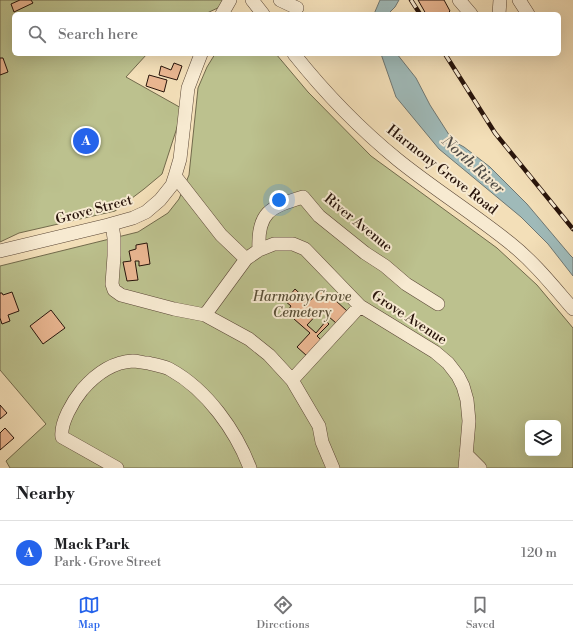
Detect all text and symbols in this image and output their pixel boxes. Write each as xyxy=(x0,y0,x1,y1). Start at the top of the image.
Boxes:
search box xyxy=(12,12,561,56)
icon: search xyxy=(26,23,48,45)
text: Search here xyxy=(58,25,138,44)
street label: Harmony Grove Road xyxy=(383,121,501,219)
pin: A xyxy=(73,126,99,156)
water label: North River xyxy=(437,131,509,199)
your location xyxy=(269,190,289,210)
street label: River Avenue xyxy=(320,190,396,256)
street label: Grove Street xyxy=(54,191,134,229)
street label: Grove Avenue xyxy=(368,287,450,349)
park label: Harmony Grove Cemetery xyxy=(252,288,352,322)
map controls xyxy=(525,420,561,456)
button: layers xyxy=(525,420,561,456)
text: Nearby xyxy=(16,483,75,505)
text: Mack Park xyxy=(54,535,130,554)
text: A xyxy=(24,545,34,561)
text: 120 m xyxy=(521,545,557,561)
text: Park · Grove Street xyxy=(54,554,161,570)
tab: Map xyxy=(78,594,100,632)
tab: Directions xyxy=(257,594,310,632)
tab: Saved xyxy=(466,594,495,632)

